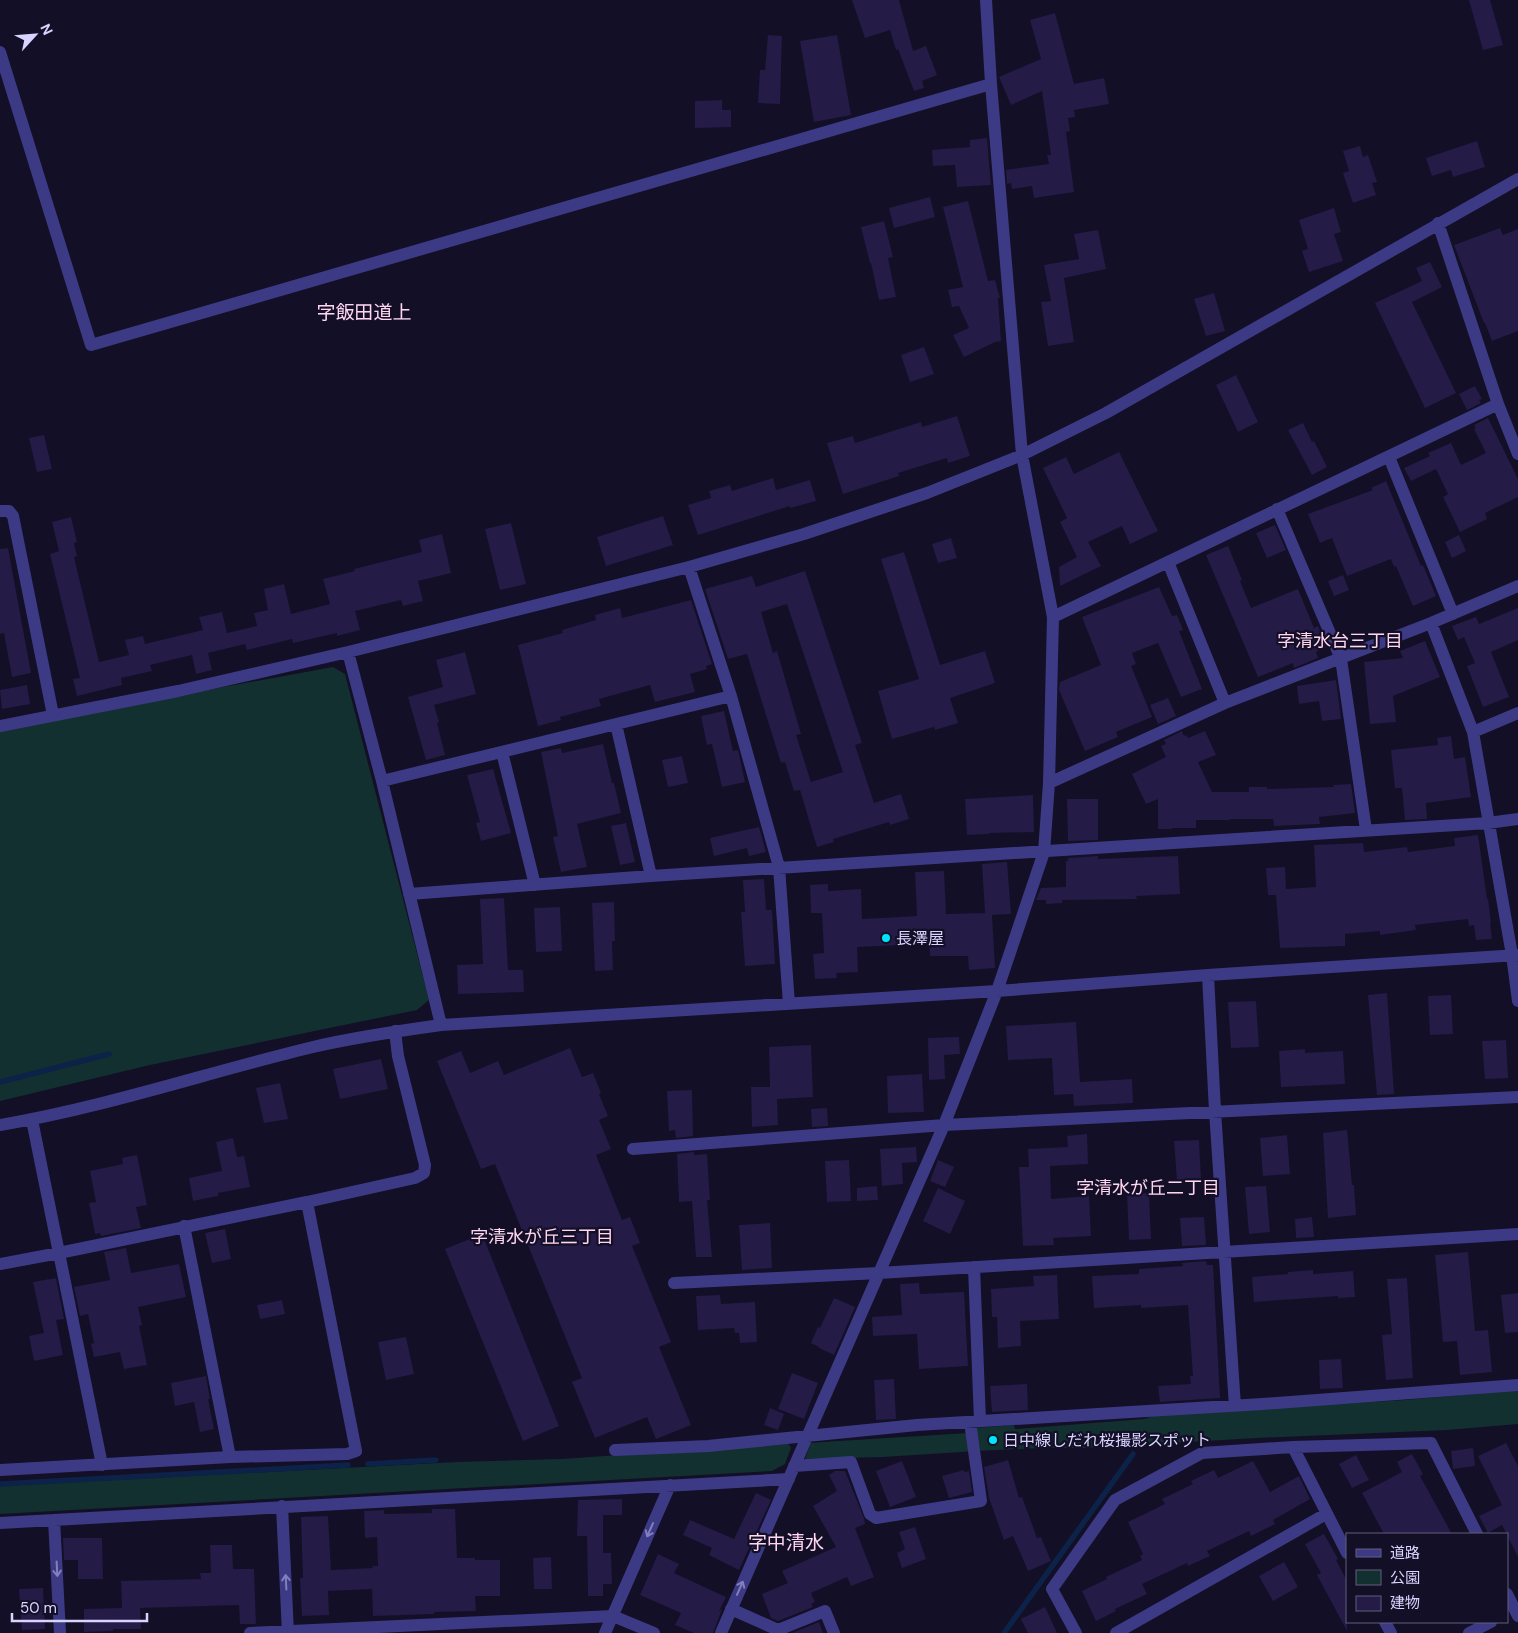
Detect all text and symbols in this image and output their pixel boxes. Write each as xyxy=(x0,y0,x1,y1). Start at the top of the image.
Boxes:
north arrow xyxy=(10,10,60,60)
text: N xyxy=(36,21,57,38)
district label: 字飯田道上 xyxy=(316,300,412,325)
district label: 字清水台三丁目 xyxy=(1277,629,1403,653)
place label: 長澤屋 xyxy=(896,928,944,949)
marker: 長澤屋 xyxy=(880,932,892,944)
district label: 字清水が丘二丁目 xyxy=(1076,1176,1220,1200)
district label: 字清水が丘三丁目 xyxy=(470,1225,614,1249)
place label: 日中線しだれ桜撮影スポット xyxy=(1003,1430,1211,1451)
marker: 日中線しだれ桜撮影スポット xyxy=(987,1434,999,1446)
one-way arrow xyxy=(645,1522,655,1537)
district label: 字中清水 xyxy=(748,1530,824,1555)
legend xyxy=(1346,1533,1508,1623)
text: 道路 xyxy=(1390,1543,1420,1563)
one-way arrow xyxy=(53,1561,62,1577)
text: 公園 xyxy=(1390,1568,1420,1588)
one-way arrow xyxy=(281,1574,290,1590)
one-way arrow xyxy=(736,1581,746,1596)
scale bar xyxy=(12,1590,148,1622)
text: 建物 xyxy=(1390,1593,1420,1613)
text: 50 m xyxy=(20,1598,57,1618)

